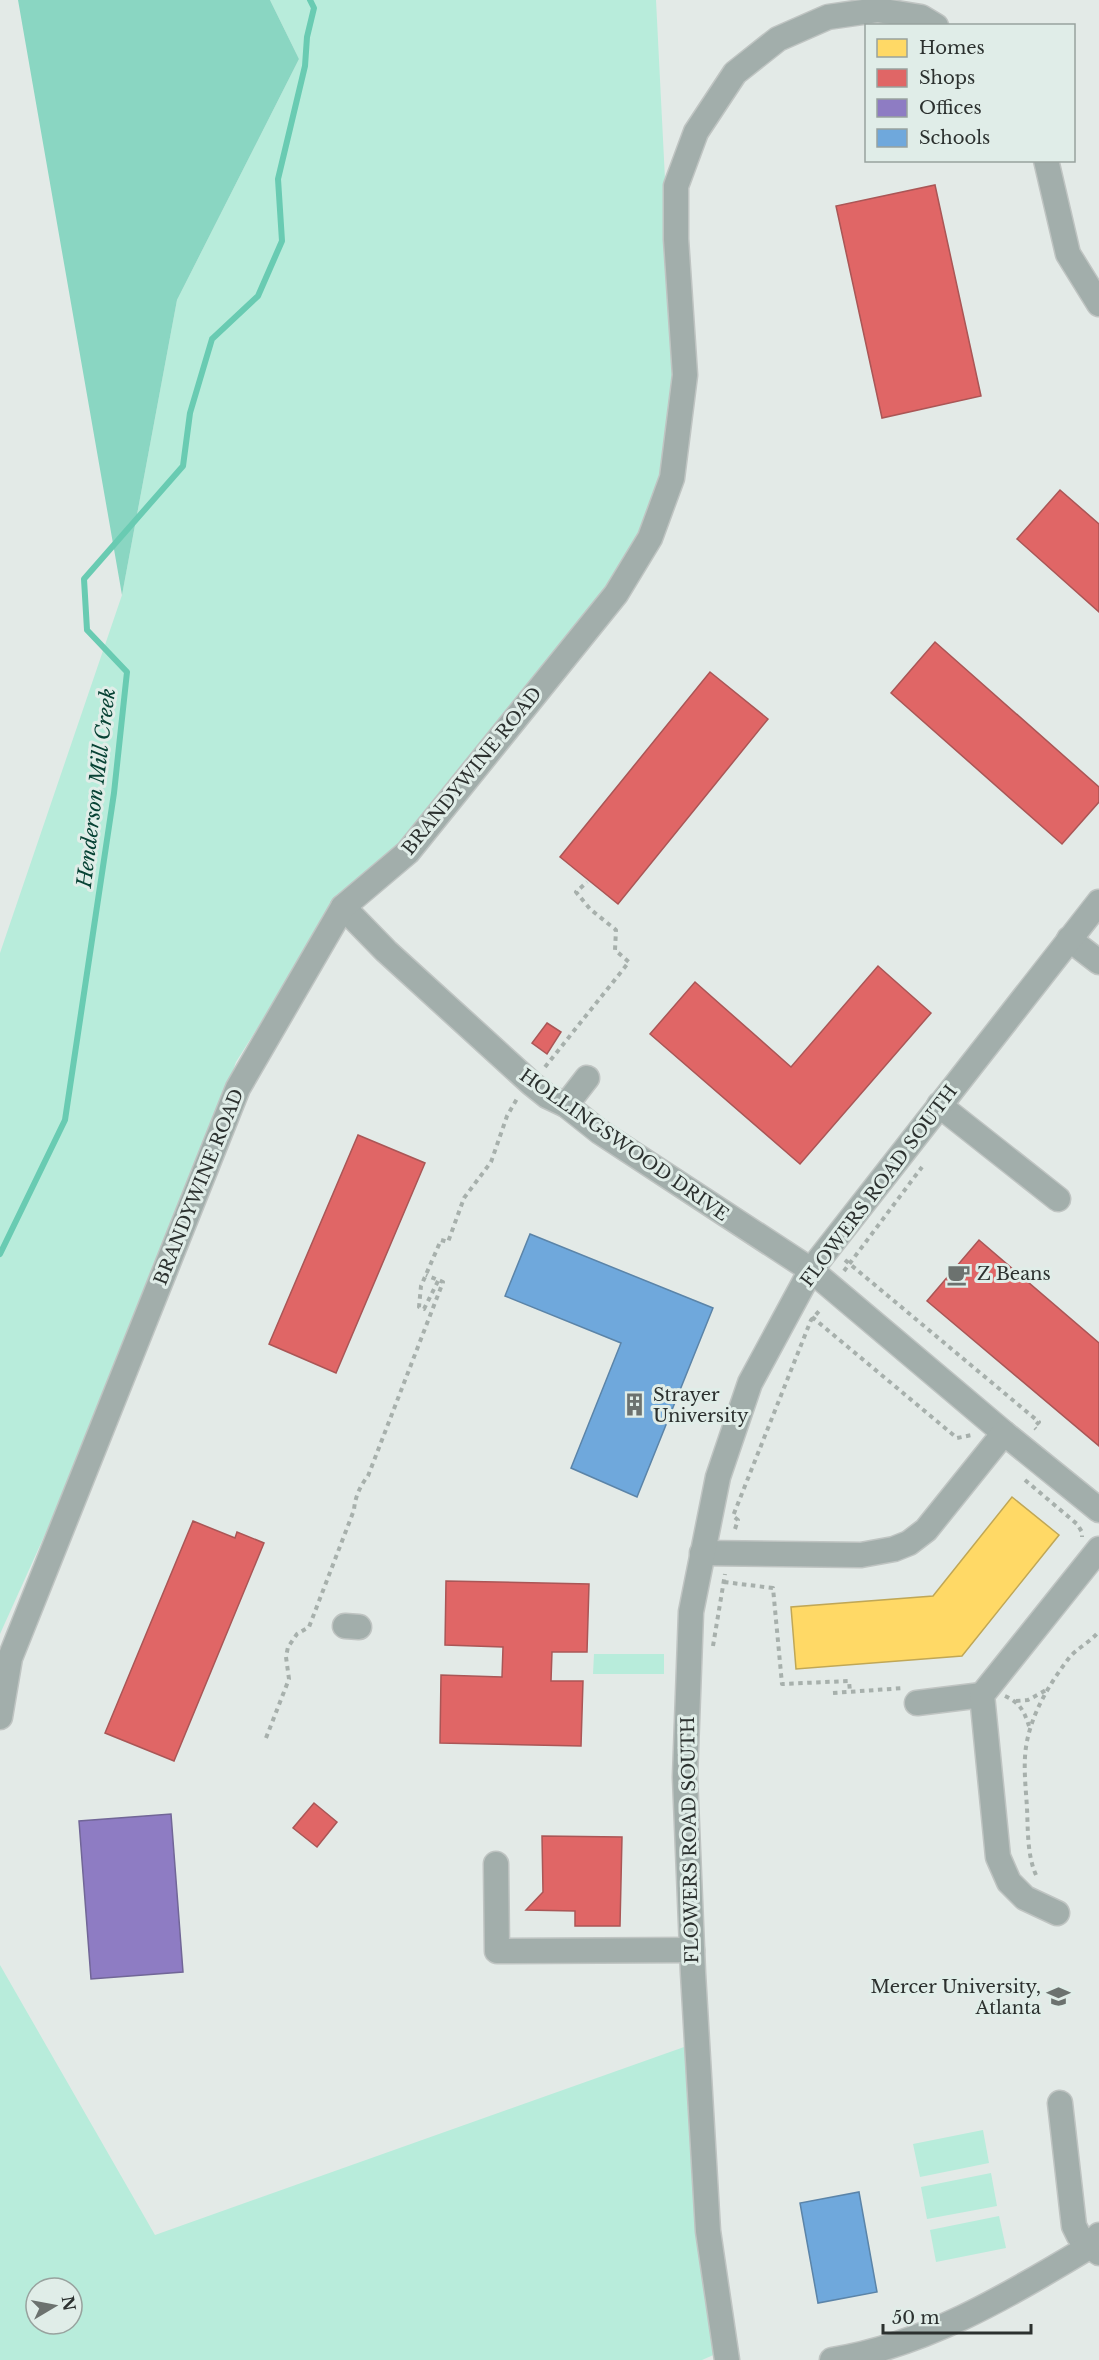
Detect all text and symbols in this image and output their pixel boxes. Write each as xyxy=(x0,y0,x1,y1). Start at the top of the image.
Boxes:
legend xyxy=(865,24,1075,162)
text: Homes xyxy=(919,37,985,59)
text: Shops xyxy=(919,67,975,89)
text: Offices xyxy=(919,97,982,119)
text: Schools xyxy=(919,127,990,149)
street label: BRANDYWINE ROAD xyxy=(397,683,547,859)
water label: Henderson Mill Creek xyxy=(72,687,120,890)
street label: HOLLINGSWOOD DRIVE xyxy=(515,1064,733,1226)
street label: FLOWERS ROAD SOUTH xyxy=(796,1081,962,1291)
street label: BRANDYWINE ROAD xyxy=(150,1086,248,1288)
cafe icon: Z Beans xyxy=(946,1261,972,1287)
place label: Z Beans xyxy=(977,1263,1051,1285)
place label: Strayer University xyxy=(653,1384,749,1427)
building icon: Strayer University xyxy=(622,1392,648,1418)
street label: FLOWERS ROAD SOUTH xyxy=(677,1716,703,1964)
place label: Mercer University, Atlanta xyxy=(871,1976,1041,2019)
school or university icon: Mercer University, Atlanta xyxy=(1046,1984,1072,2010)
north arrow xyxy=(24,2276,84,2336)
text: N xyxy=(58,2294,80,2313)
scale bar xyxy=(883,2297,1032,2335)
text: 50 m xyxy=(892,2307,940,2329)

